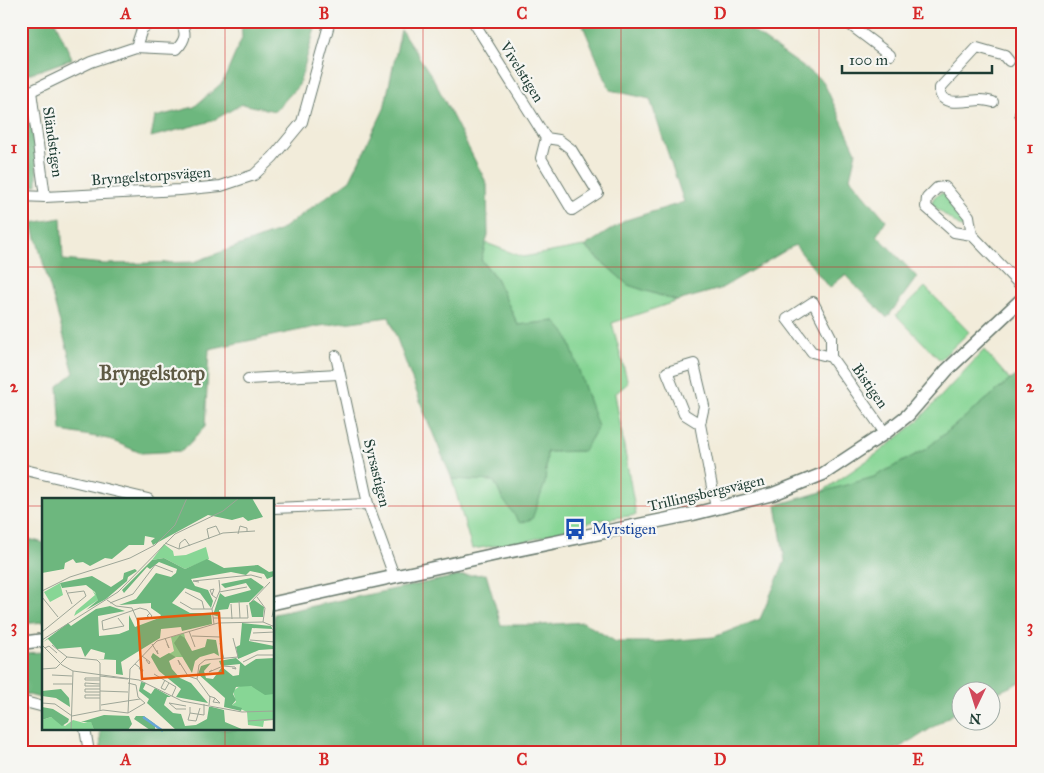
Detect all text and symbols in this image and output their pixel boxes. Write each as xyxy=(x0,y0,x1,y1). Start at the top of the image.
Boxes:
text: A xyxy=(120,4,132,23)
text: B xyxy=(319,4,329,23)
text: C xyxy=(517,4,528,23)
text: D xyxy=(714,4,727,23)
text: E xyxy=(912,4,924,23)
street label: Vivelstigen xyxy=(496,38,548,106)
scale bar xyxy=(842,42,992,74)
text: 100 m xyxy=(849,51,889,69)
street label: Sländstigen xyxy=(39,106,67,178)
text: 1 xyxy=(11,138,18,157)
text: 1 xyxy=(1027,138,1034,157)
street label: Bryngelstorpsvägen xyxy=(91,163,211,189)
street label: Bistigen xyxy=(848,360,892,412)
district label: Bryngelstorp xyxy=(99,361,205,386)
text: 2 xyxy=(10,377,19,396)
text: 2 xyxy=(1026,377,1035,396)
street label: Syrsastigen xyxy=(360,437,394,509)
street label: Trillingsbergsvägen xyxy=(646,471,766,515)
inset map xyxy=(42,498,275,730)
bus stop icon: Myrstigen xyxy=(562,516,588,542)
place label: Myrstigen xyxy=(592,520,656,538)
text: 3 xyxy=(11,617,17,637)
text: 3 xyxy=(1027,617,1033,637)
north arrow xyxy=(952,680,1002,730)
text: N xyxy=(968,710,982,727)
text: A xyxy=(120,750,132,769)
text: B xyxy=(319,750,329,769)
text: C xyxy=(517,750,528,769)
text: D xyxy=(714,750,727,769)
text: E xyxy=(912,750,924,769)

